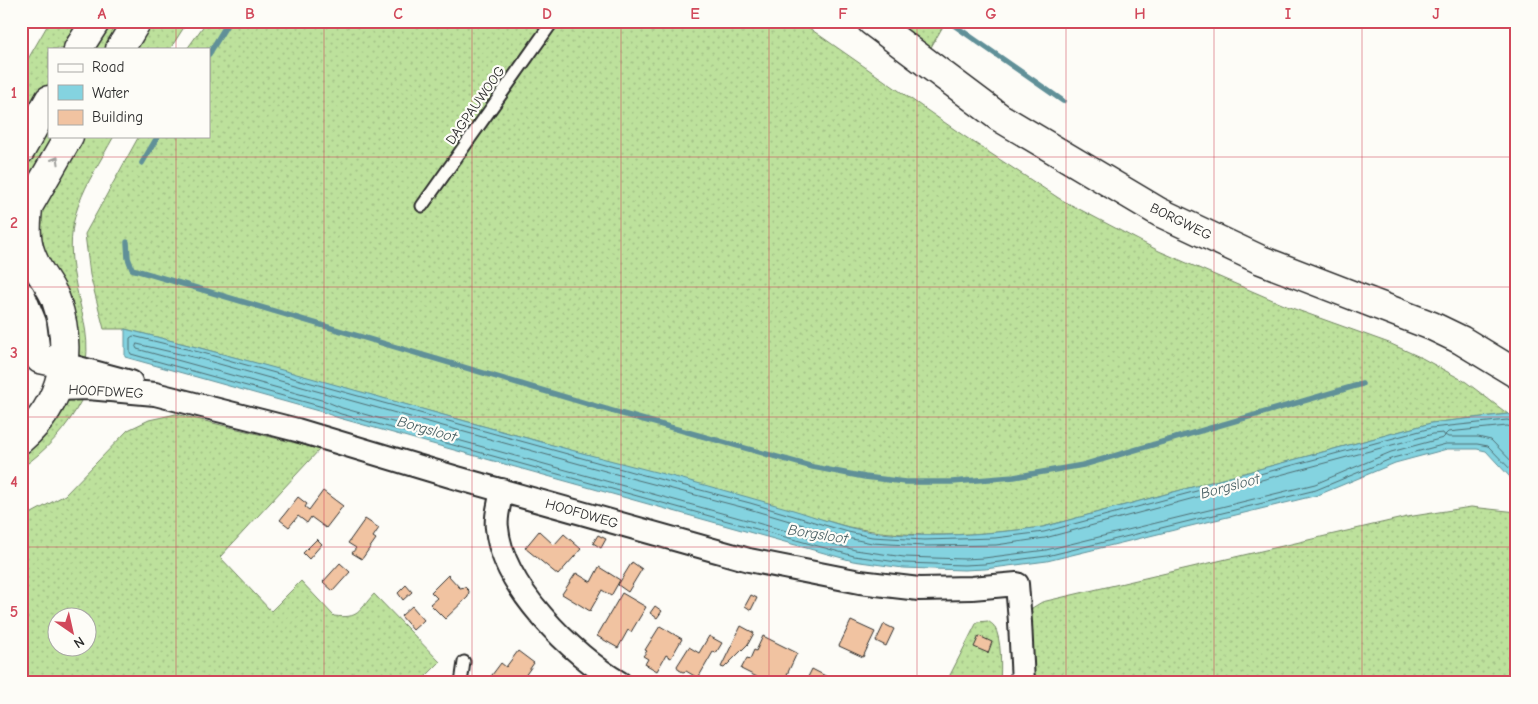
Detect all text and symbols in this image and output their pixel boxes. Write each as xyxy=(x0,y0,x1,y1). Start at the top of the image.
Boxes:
text: A xyxy=(98,5,107,23)
text: B xyxy=(245,5,255,23)
text: C xyxy=(393,5,403,23)
text: D xyxy=(542,5,552,23)
text: E xyxy=(690,5,700,23)
text: F xyxy=(838,5,848,23)
text: G xyxy=(985,5,997,23)
text: H xyxy=(1134,5,1146,23)
text: I xyxy=(1285,5,1291,23)
text: J xyxy=(1432,5,1440,23)
legend xyxy=(48,48,210,138)
text: Road xyxy=(92,58,124,76)
street label: DAGPAUWOOG xyxy=(442,63,509,148)
text: 1 xyxy=(11,84,17,102)
text: Water xyxy=(92,84,129,102)
text: Building xyxy=(92,108,143,126)
one-way arrow xyxy=(50,156,60,165)
street label: BORGWEG xyxy=(1147,199,1214,244)
text: 2 xyxy=(10,214,18,232)
text: 3 xyxy=(10,344,18,362)
street label: HOOFDWEG xyxy=(68,381,144,402)
water label: Borgsloot xyxy=(395,412,460,446)
water label: Borgsloot xyxy=(1198,469,1263,503)
text: 4 xyxy=(10,473,18,491)
street label: HOOFDWEG xyxy=(543,495,620,532)
water label: Borgsloot xyxy=(787,520,851,548)
text: 5 xyxy=(10,603,18,621)
north arrow xyxy=(48,606,98,656)
text: N xyxy=(70,633,88,652)

